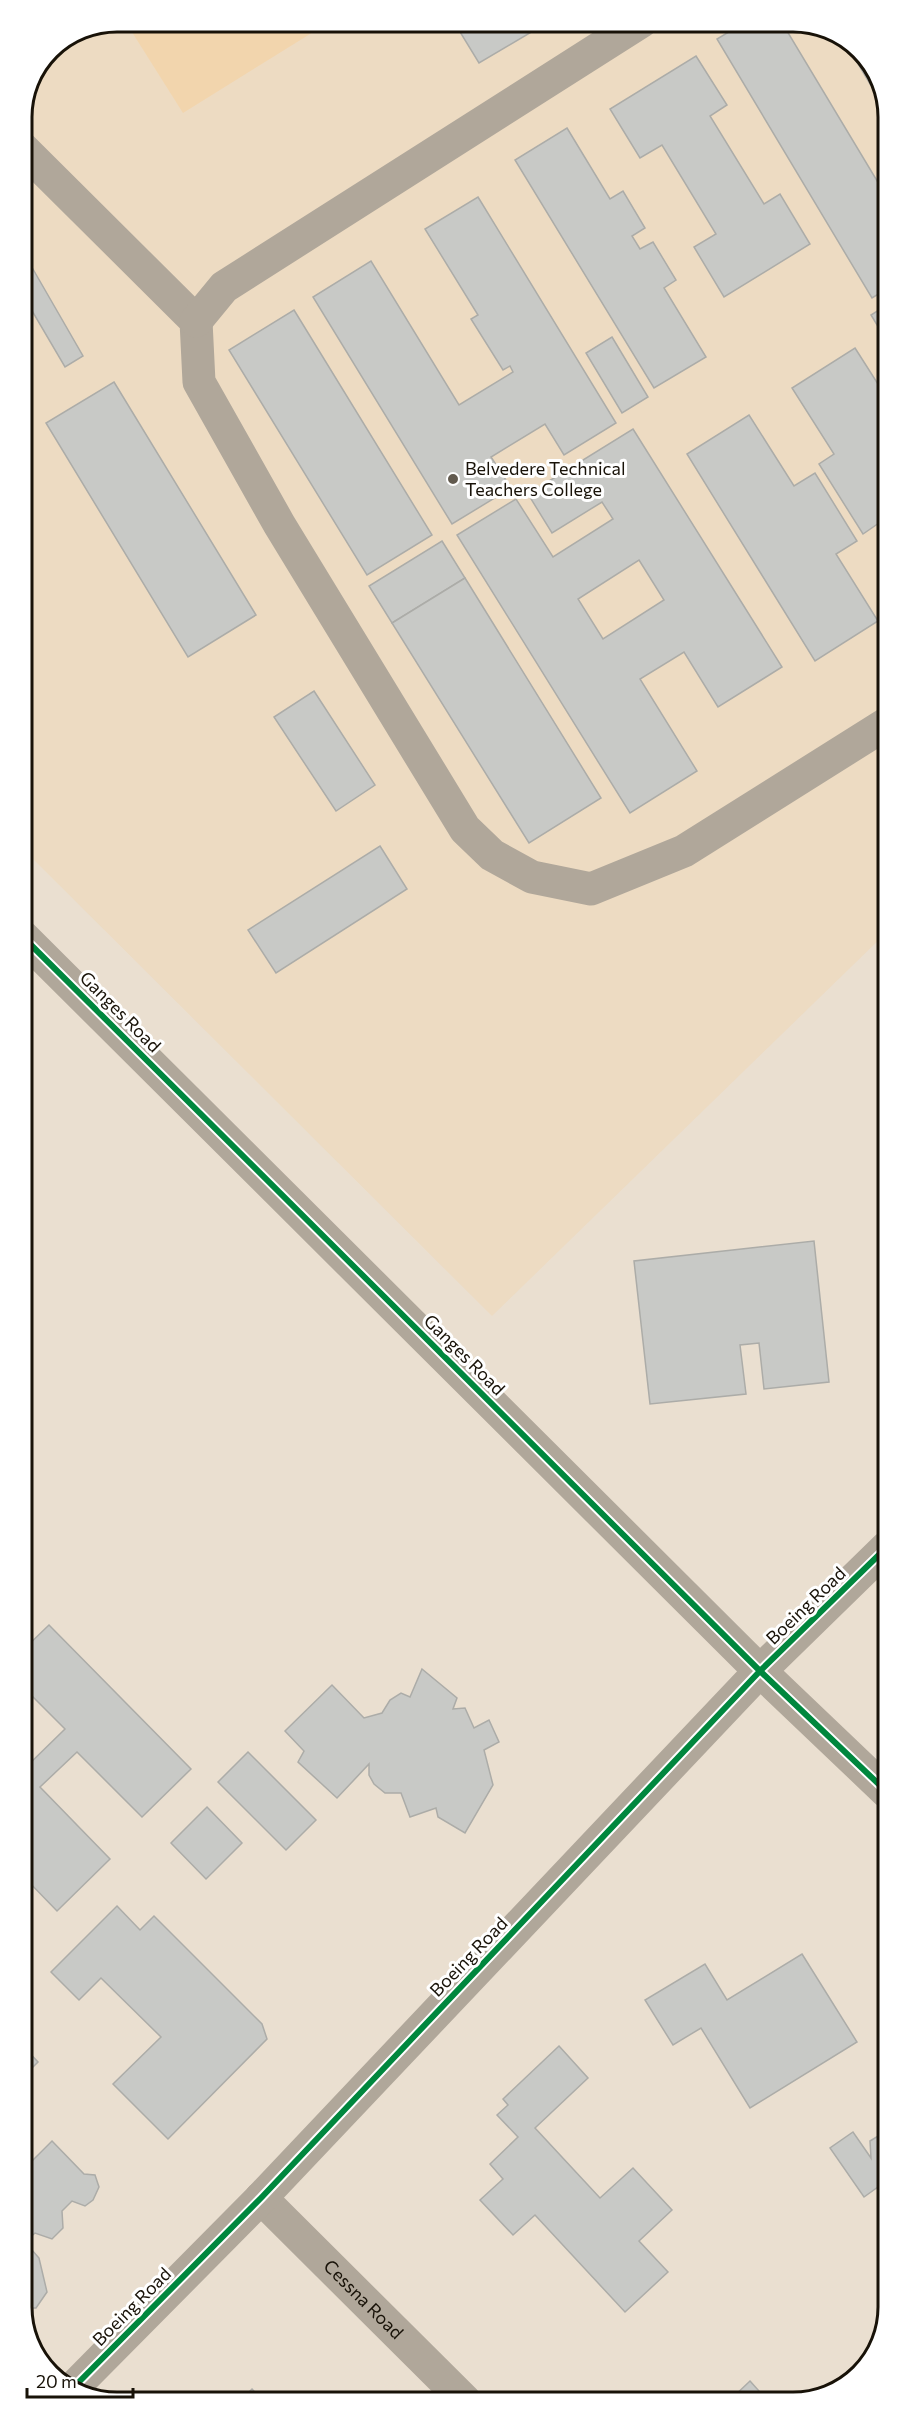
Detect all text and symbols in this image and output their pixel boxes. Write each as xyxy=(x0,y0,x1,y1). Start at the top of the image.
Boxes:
place label: Belvedere Technical Teachers College xyxy=(465,457,626,500)
marker: Belvedere Technical Teachers College xyxy=(446,472,460,486)
street label: Ganges Road xyxy=(76,966,166,1056)
street label: Ganges Road xyxy=(420,1309,510,1399)
street label: Boeing Road xyxy=(761,1562,850,1649)
street label: Boeing Road xyxy=(425,1912,512,2001)
street label: Cessna Road xyxy=(319,2255,408,2343)
street label: Boeing Road xyxy=(87,2262,175,2350)
scale bar xyxy=(27,2361,134,2399)
text: 20 m xyxy=(36,2370,77,2392)

